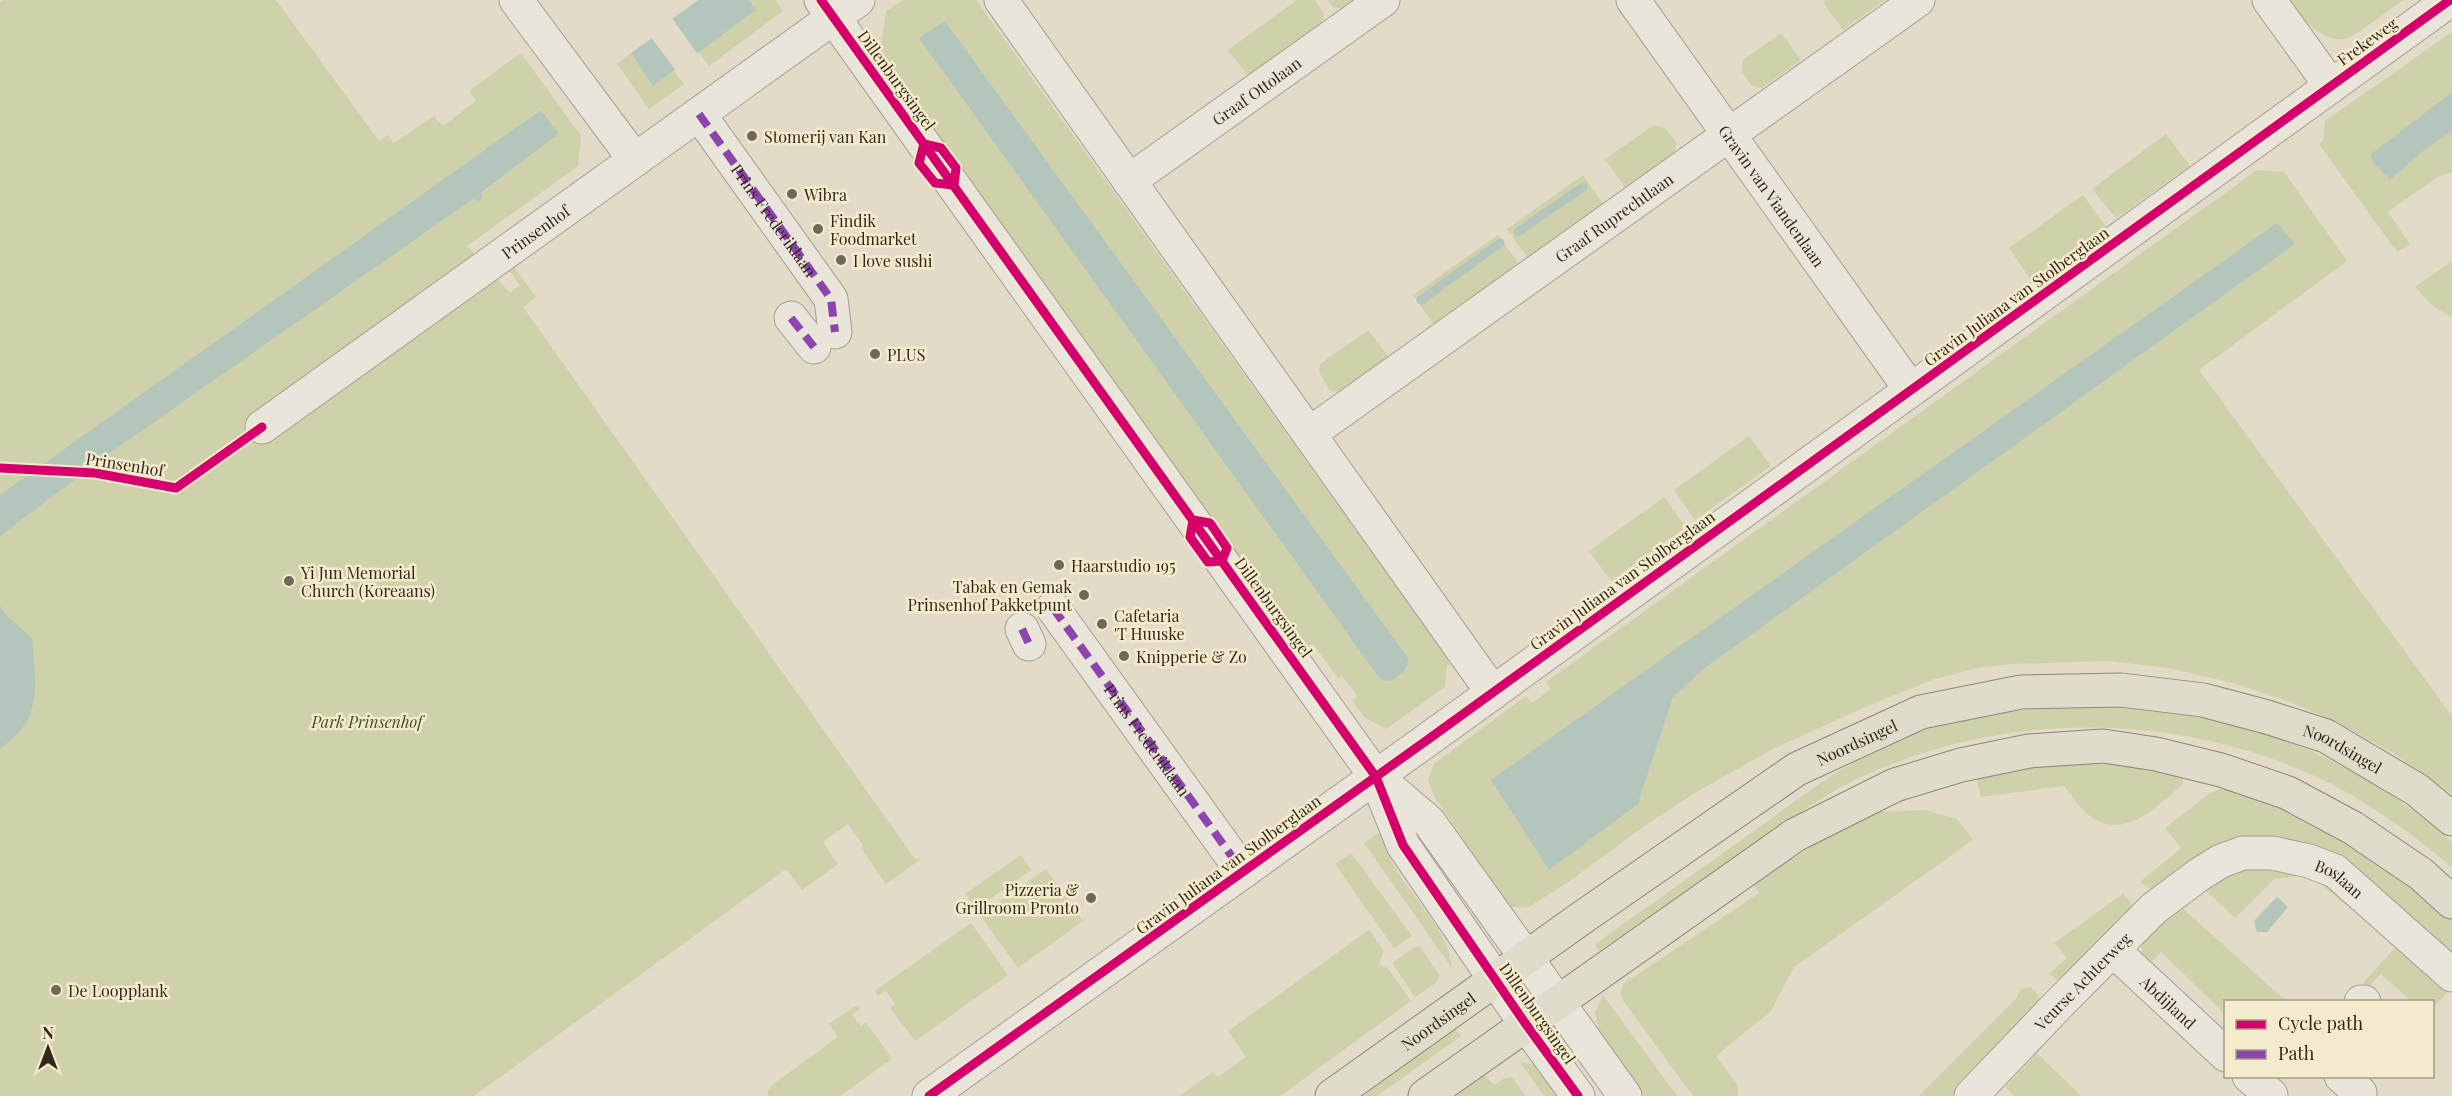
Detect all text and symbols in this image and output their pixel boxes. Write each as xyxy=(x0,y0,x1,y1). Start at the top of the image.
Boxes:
street label: Frekeweg xyxy=(2333,12,2402,70)
street label: Dillenburgsingel xyxy=(854,26,941,135)
street label: Graaf Ottolaan xyxy=(1207,51,1305,129)
street label: Gravin van Viandenlaan xyxy=(1715,120,1830,271)
place label: Stomerij van Kan xyxy=(764,126,887,147)
marker: Stomerij van Kan xyxy=(745,129,759,143)
street label: Prins Frederiklaan xyxy=(727,159,822,281)
street label: Graaf Ruprechtlaan xyxy=(1550,167,1677,266)
place label: Wibra xyxy=(803,184,847,205)
marker: Wibra xyxy=(785,187,799,201)
street label: Prinsenhof xyxy=(497,199,575,263)
place label: Findik Foodmarket xyxy=(830,210,917,249)
street label: Gravin Juliana van Stolberglaan xyxy=(1919,221,2113,370)
marker: Findik Foodmarket xyxy=(811,222,825,236)
place label: I love sushi xyxy=(853,250,933,271)
marker: I love sushi xyxy=(834,253,848,267)
place label: PLUS xyxy=(887,344,925,365)
marker: PLUS xyxy=(868,347,882,361)
street label: Prinsenhof xyxy=(84,447,167,481)
street label: Gravin Juliana van Stolberglaan xyxy=(1525,505,1719,654)
street label: Dillenburgsingel xyxy=(1231,553,1318,662)
place label: Haarstudio 195 xyxy=(1071,555,1176,576)
marker: Haarstudio 195 xyxy=(1052,558,1066,572)
place label: Yi Jun Memorial Church (Koreaans) xyxy=(300,562,435,601)
marker: Yi Jun Memorial Church (Koreaans) xyxy=(282,574,296,588)
place label: Tabak en Gemak Prinsenhof Pakketpunt xyxy=(908,576,1072,615)
marker: Tabak en Gemak Prinsenhof Pakketpunt xyxy=(1077,588,1091,602)
place label: Cafetaria 'T Huuske xyxy=(1114,605,1185,644)
marker: Cafetaria 'T Huuske xyxy=(1095,617,1109,631)
place label: Knipperie & Zo xyxy=(1136,646,1247,667)
marker: Knipperie & Zo xyxy=(1117,649,1131,663)
street label: Prins Frederiklaan xyxy=(1100,679,1195,800)
park label: Park Prinsenhof xyxy=(311,711,425,732)
street label: Noordsingel xyxy=(1813,714,1901,769)
street label: Noordsingel xyxy=(2301,719,2387,778)
street label: Gravin Juliana van Stolberglaan xyxy=(1131,789,1325,938)
street label: Boslaan xyxy=(2312,854,2369,903)
place label: Pizzeria & Grillroom Pronto xyxy=(955,879,1080,918)
marker: Pizzeria & Grillroom Pronto xyxy=(1084,891,1098,905)
street label: Veurse Achterweg xyxy=(2029,927,2135,1035)
street label: Dillenburgsingel xyxy=(1495,958,1581,1068)
street label: Abdijland xyxy=(2136,970,2201,1033)
place label: De Loopplank xyxy=(68,980,168,1001)
marker: De Loopplank xyxy=(49,983,63,997)
street label: Noordsingel xyxy=(1396,986,1480,1054)
legend xyxy=(2224,1000,2434,1078)
text: Cycle path xyxy=(2278,1011,2363,1035)
north arrow xyxy=(18,1018,78,1078)
text: N xyxy=(42,1022,54,1043)
text: Path xyxy=(2278,1041,2315,1065)

